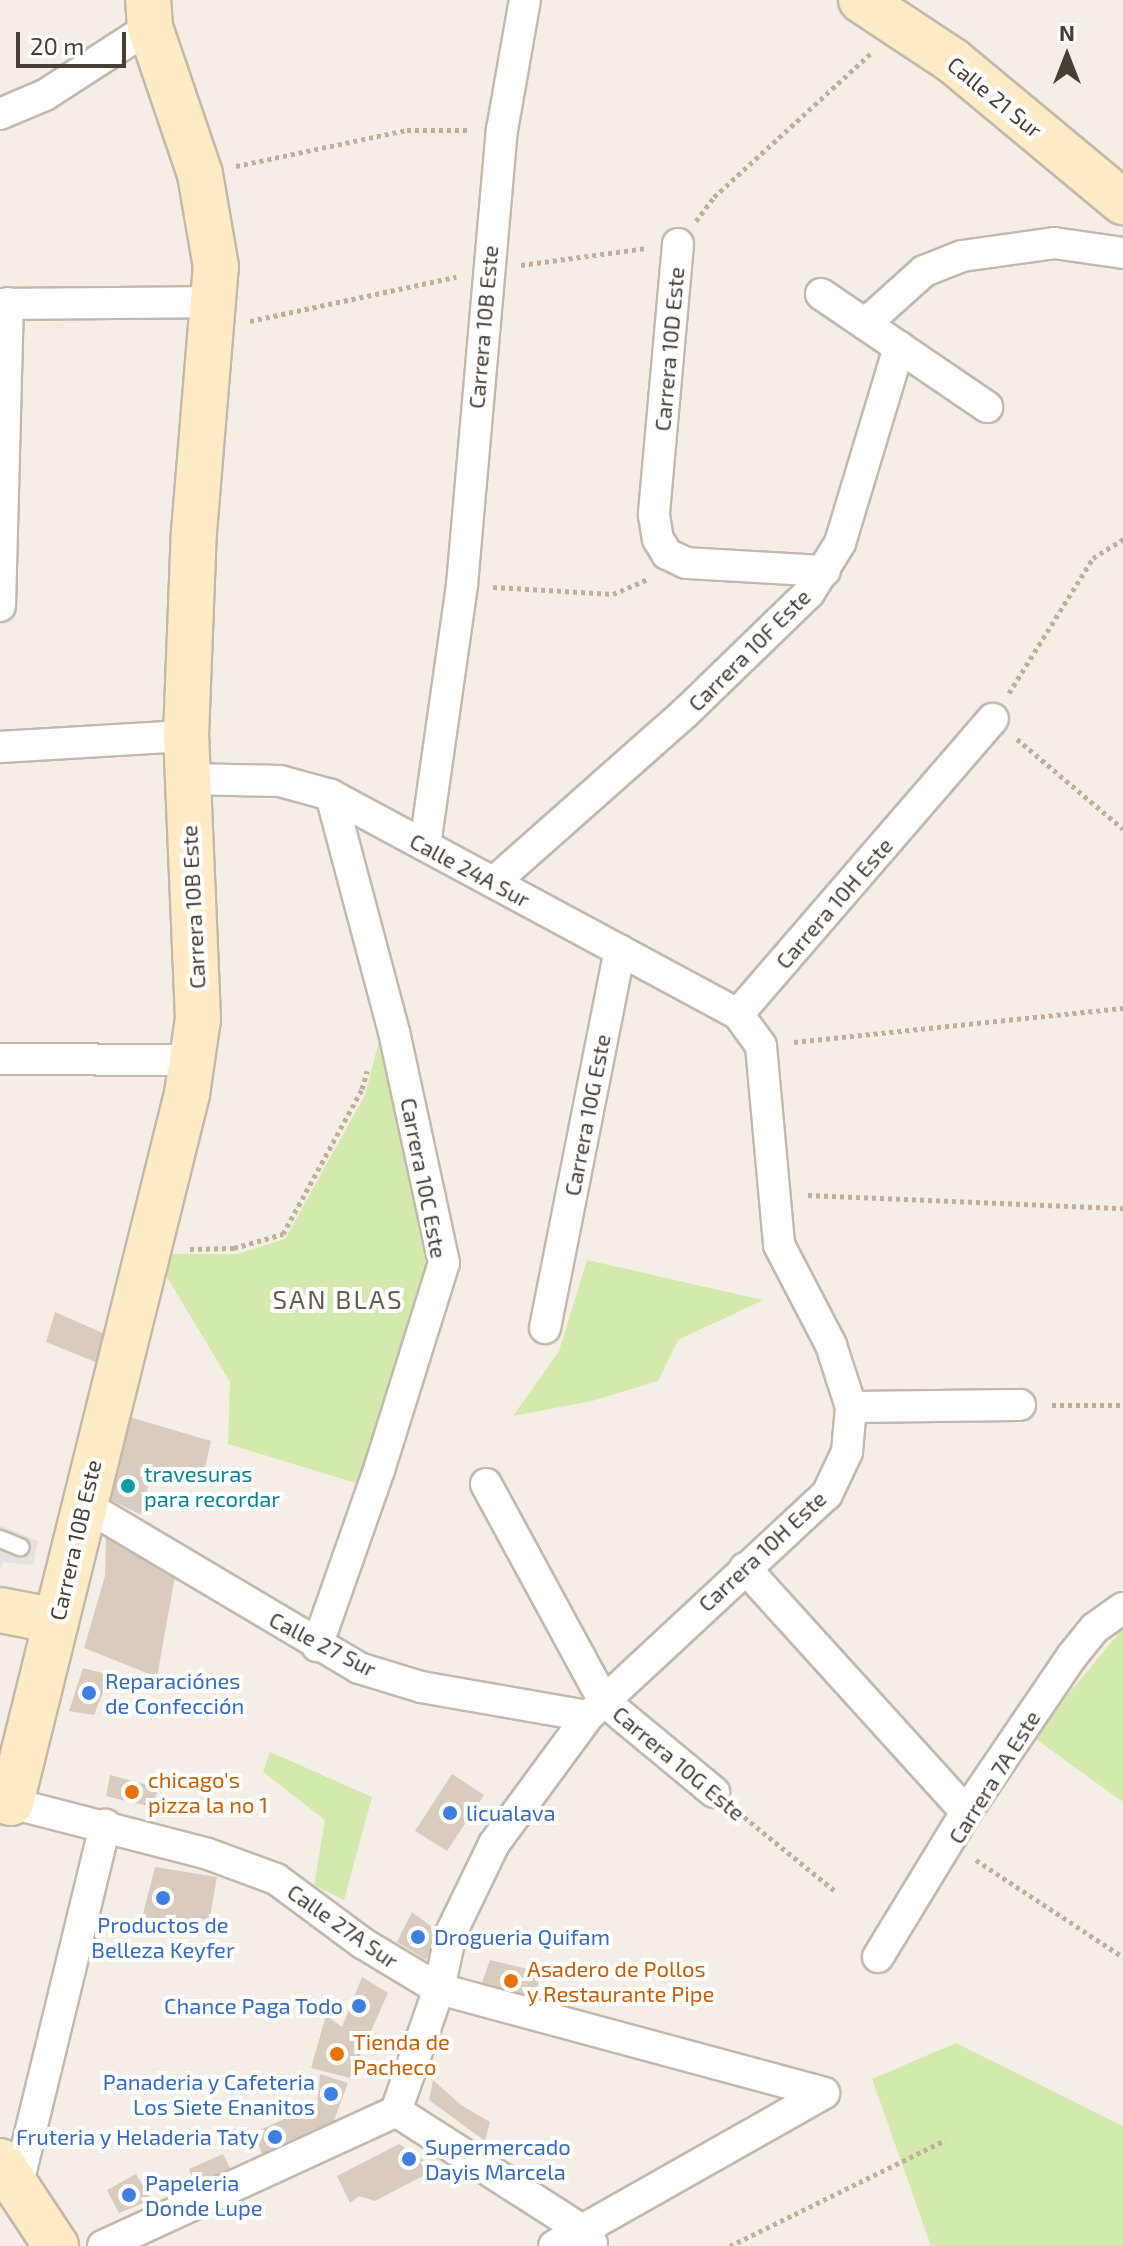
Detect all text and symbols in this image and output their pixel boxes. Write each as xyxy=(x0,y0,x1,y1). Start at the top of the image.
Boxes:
scale bar xyxy=(20,16,130,66)
north arrow xyxy=(1027,16,1107,96)
text: N xyxy=(1059,19,1075,45)
text: 20 m xyxy=(30,31,84,60)
street label: Calle 21 Sur xyxy=(942,51,1048,143)
street label: Carrera 10B Este xyxy=(463,244,503,410)
street label: Carrera 10D Este xyxy=(649,266,689,432)
street label: Carrera 10F Este xyxy=(682,583,816,717)
street label: Carrera 10B Este xyxy=(176,824,210,990)
street label: Calle 24A Sur xyxy=(405,827,535,913)
street label: Carrera 10H Este xyxy=(770,832,898,974)
street label: Carrera 10G Este xyxy=(558,1032,616,1198)
street label: Carrera 10C Este xyxy=(396,1096,452,1260)
district label: SAN BLAS xyxy=(272,1283,404,1315)
street label: Carrera 10B Este xyxy=(44,1457,106,1623)
place label: travesuras para recordar xyxy=(144,1460,280,1512)
marker: travesuras para recordar xyxy=(119,1477,137,1495)
street label: Carrera 10H Este xyxy=(693,1485,831,1617)
street label: Calle 27 Sur xyxy=(265,1606,381,1682)
place label: Reparaciónes de Confección xyxy=(105,1667,244,1718)
marker: Reparaciónes de Confección xyxy=(80,1684,98,1702)
street label: Carrera 10G Este xyxy=(608,1700,750,1826)
street label: Carrera 7A Este xyxy=(942,1705,1046,1849)
place label: chicago's pizza la no 1 xyxy=(148,1766,268,1818)
marker: chicago's pizza la no 1 xyxy=(123,1783,141,1801)
place label: licualava xyxy=(466,1800,556,1826)
marker: licualava xyxy=(441,1804,459,1822)
street label: Calle 27A Sur xyxy=(282,1878,404,1974)
marker: Productos de Belleza Keyfer xyxy=(154,1889,172,1907)
place label: Productos de Belleza Keyfer xyxy=(91,1911,235,1962)
place label: Drogueria Quifam xyxy=(434,1924,610,1950)
marker: Drogueria Quifam xyxy=(409,1928,427,1946)
place label: Asadero de Pollos y Restaurante Pipe xyxy=(527,1955,715,2006)
marker: Asadero de Pollos y Restaurante Pipe xyxy=(502,1972,520,1990)
place label: Chance Paga Todo xyxy=(163,1993,343,2019)
marker: Chance Paga Todo xyxy=(350,1997,368,2015)
place label: Tienda de Pacheco xyxy=(353,2028,450,2080)
marker: Tienda de Pacheco xyxy=(328,2045,346,2063)
place label: Panaderia y Cafeteria Los Siete Enanitos xyxy=(102,2068,315,2120)
marker: Panaderia y Cafeteria Los Siete Enanitos xyxy=(322,2085,340,2103)
place label: Fruteria y Heladeria Taty xyxy=(15,2124,259,2150)
marker: Fruteria y Heladeria Taty xyxy=(266,2128,284,2146)
place label: Supermercado Dayis Marcela xyxy=(425,2133,571,2184)
marker: Supermercado Dayis Marcela xyxy=(400,2150,418,2168)
place label: Papeleria Donde Lupe xyxy=(145,2169,263,2220)
marker: Papeleria Donde Lupe xyxy=(120,2186,138,2204)

